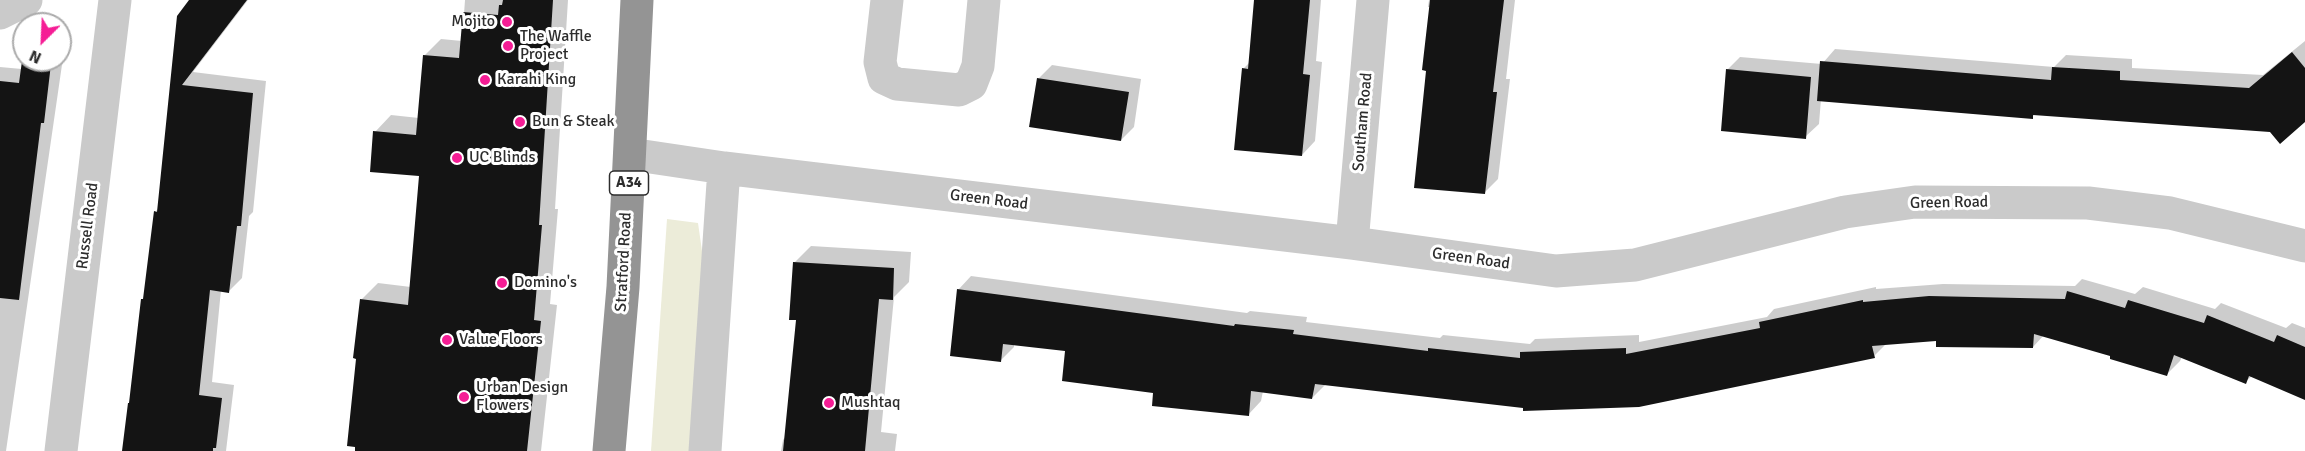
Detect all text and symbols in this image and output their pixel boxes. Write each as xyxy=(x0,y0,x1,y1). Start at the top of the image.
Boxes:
north arrow xyxy=(12,12,72,72)
place label: Mojito xyxy=(451,12,495,32)
marker: Mojito xyxy=(500,15,514,29)
place label: The Waffle Project xyxy=(520,27,592,65)
marker: The Waffle Project xyxy=(501,39,515,53)
text: N xyxy=(26,45,45,68)
place label: Karahi King xyxy=(497,70,576,90)
street label: Southam Road xyxy=(1349,72,1377,172)
marker: Karahi King xyxy=(478,73,492,87)
place label: Bun & Steak xyxy=(532,112,615,132)
marker: Bun & Steak xyxy=(513,115,527,129)
place label: UC Blinds xyxy=(469,148,536,168)
marker: UC Blinds xyxy=(450,151,464,165)
road number: A34 xyxy=(610,171,648,195)
street label: Russell Road xyxy=(73,182,103,270)
street label: Green Road xyxy=(949,186,1029,214)
street label: Green Road xyxy=(1910,193,1988,213)
street label: Stratford Road xyxy=(612,212,636,312)
street label: Green Road xyxy=(1431,244,1511,274)
place label: Domino's xyxy=(514,273,577,293)
marker: Domino's xyxy=(495,276,509,290)
place label: Value Floors xyxy=(459,330,543,350)
marker: Value Floors xyxy=(440,333,454,347)
place label: Urban Design Flowers xyxy=(476,378,568,416)
marker: Urban Design Flowers xyxy=(457,390,471,404)
place label: Mushtaq xyxy=(841,393,900,413)
marker: Mushtaq xyxy=(822,396,836,410)

